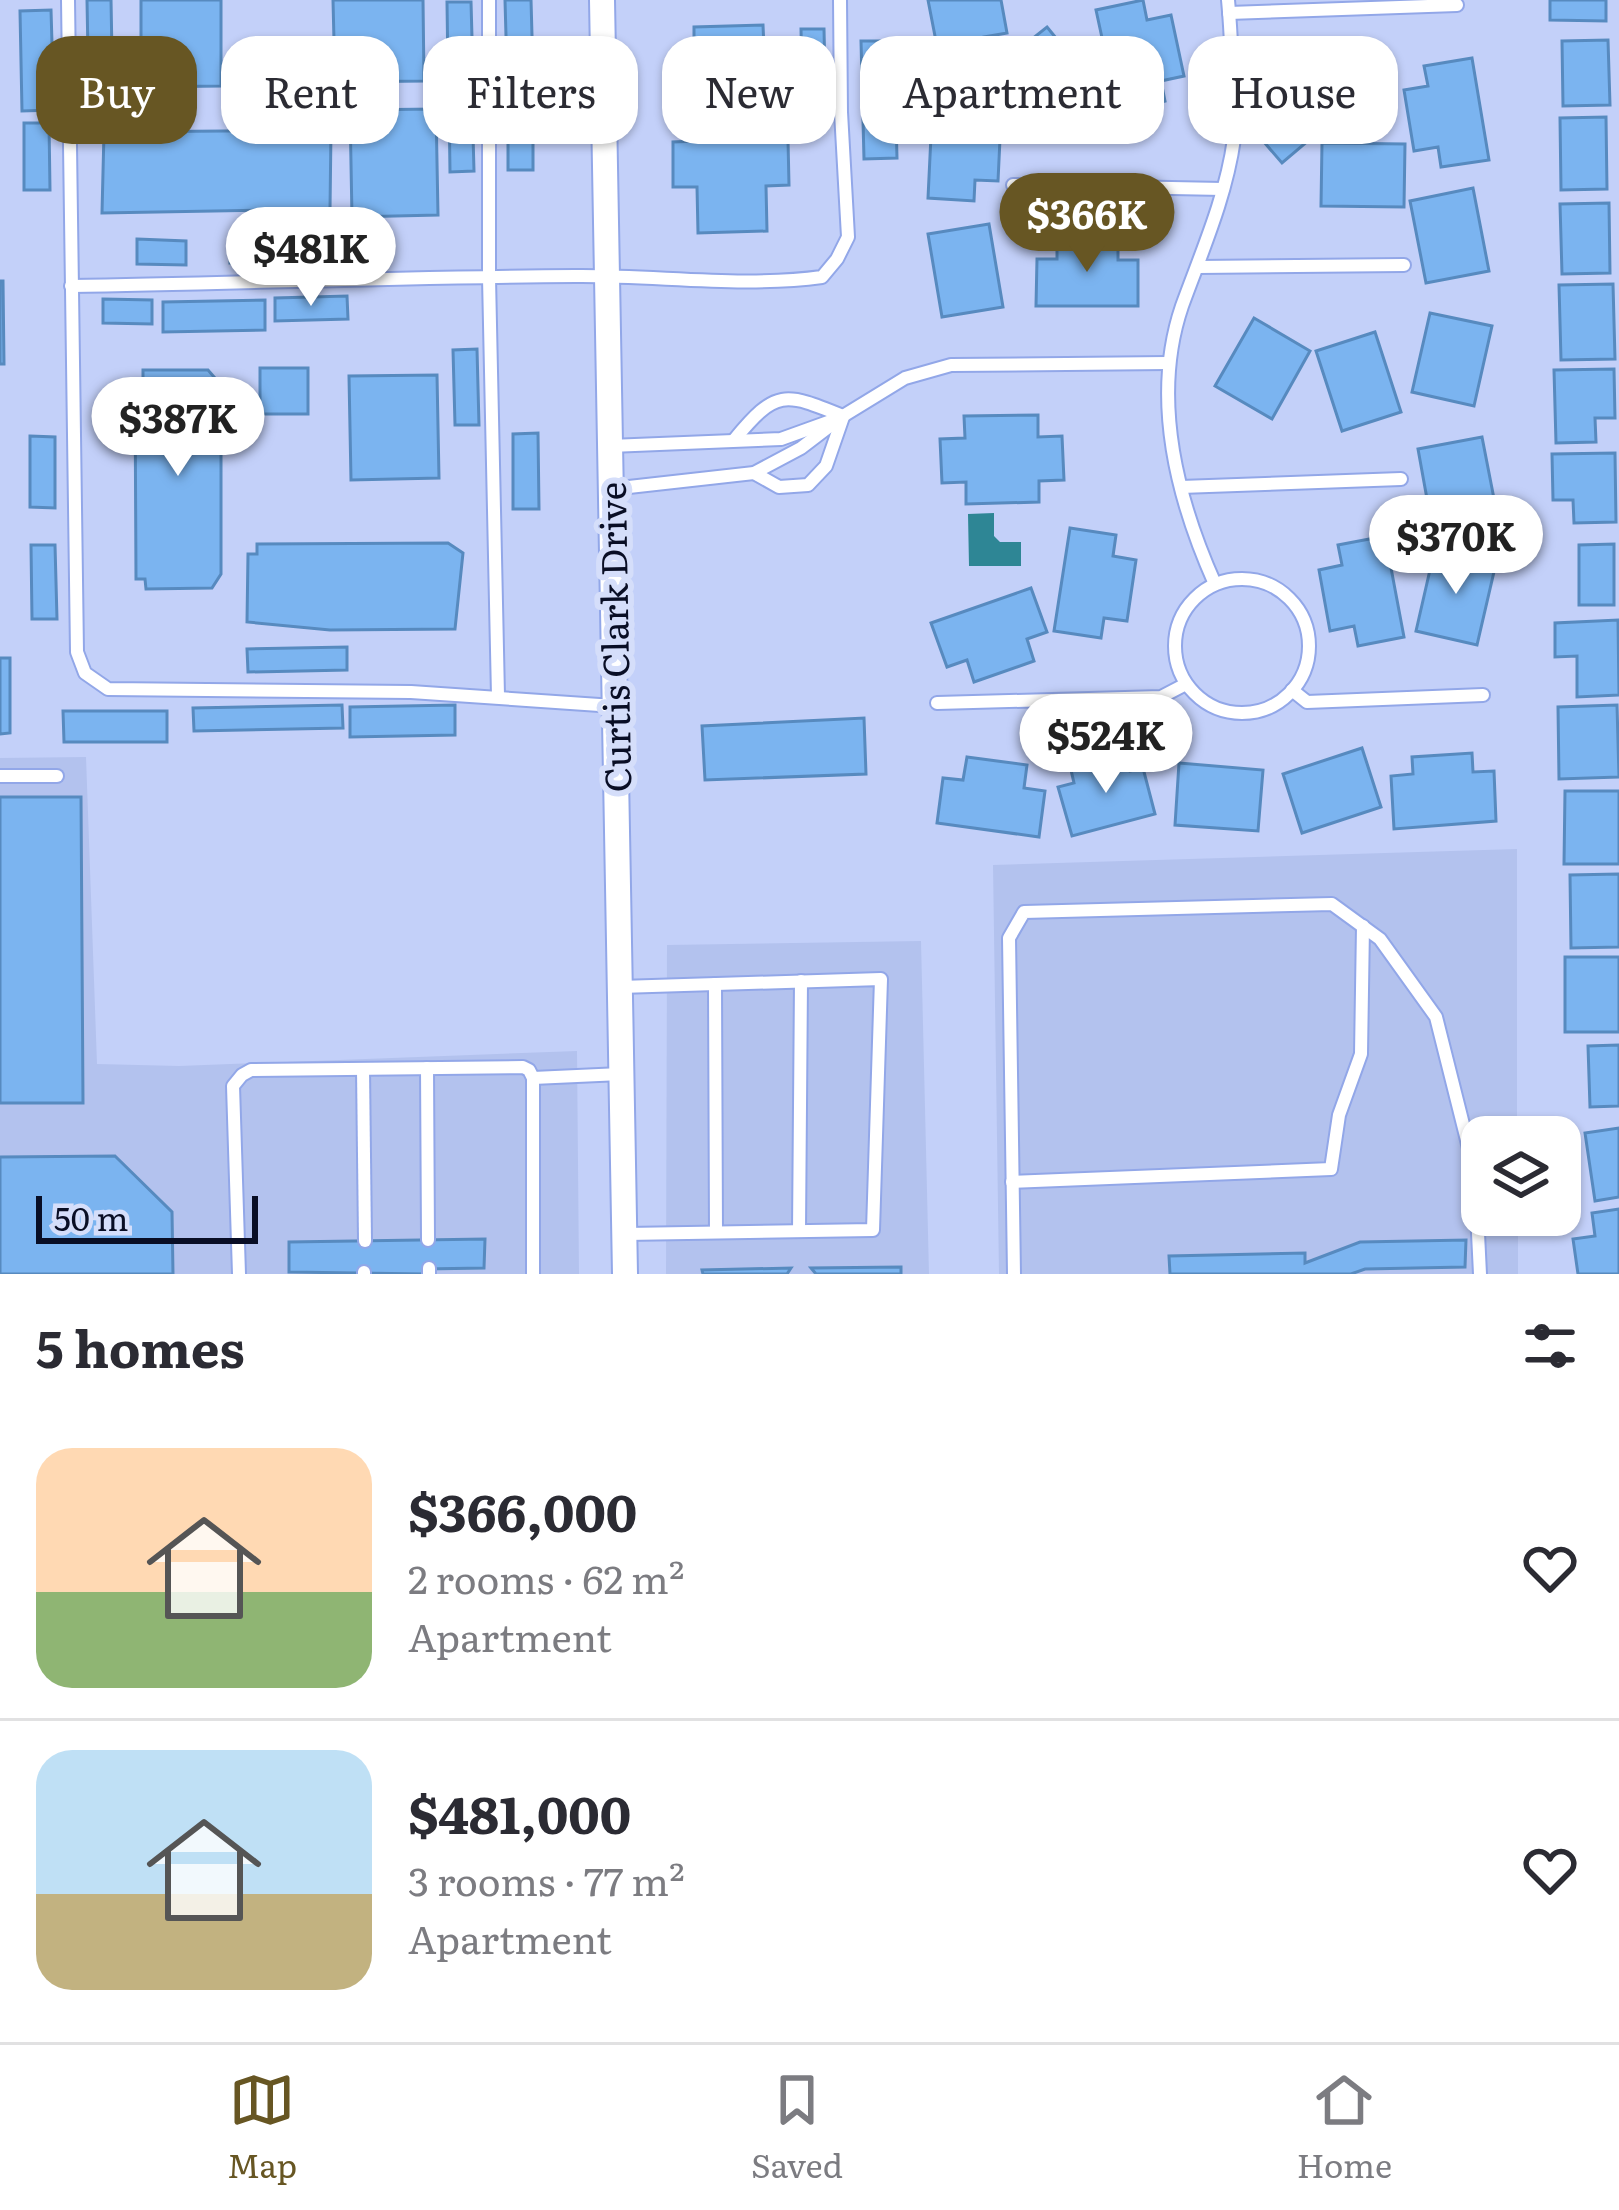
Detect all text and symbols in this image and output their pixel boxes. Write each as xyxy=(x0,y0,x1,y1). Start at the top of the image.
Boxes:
chip: Buy xyxy=(36,36,197,144)
chip: Rent xyxy=(221,36,399,144)
chip: Filters xyxy=(423,36,638,144)
chip: New xyxy=(662,36,836,144)
chip: Apartment xyxy=(860,36,1164,144)
chip: House xyxy=(1188,36,1398,144)
pin: $366K xyxy=(1003,173,1171,275)
text: $366K xyxy=(1026,183,1148,241)
pin: $481K xyxy=(227,207,395,309)
text: $481K xyxy=(253,217,369,275)
pin: $387K xyxy=(94,377,262,479)
text: $387K xyxy=(118,387,238,445)
street label: Curtis Clark Drive xyxy=(584,481,642,793)
pin: $370K xyxy=(1372,495,1540,597)
text: $370K xyxy=(1396,505,1516,563)
pin: $524K xyxy=(1022,694,1190,796)
text: $524K xyxy=(1046,704,1166,762)
map controls xyxy=(1461,1116,1581,1236)
button: layers xyxy=(1461,1116,1581,1236)
scale bar xyxy=(36,1190,258,1243)
text: 50 m xyxy=(54,1192,128,1241)
text: 5 homes xyxy=(36,1308,245,1384)
icon: filters xyxy=(1517,1313,1583,1379)
text: $366,000 xyxy=(408,1472,637,1548)
icon: home xyxy=(132,1496,276,1640)
icon: heart xyxy=(1517,1535,1583,1601)
text: 2 rooms · 62 m² xyxy=(408,1548,684,1606)
text: Apartment xyxy=(408,1606,612,1664)
text: $481,000 xyxy=(408,1774,631,1850)
icon: home xyxy=(132,1798,276,1942)
icon: heart xyxy=(1517,1837,1583,1903)
text: 3 rooms · 77 m² xyxy=(408,1850,685,1908)
text: Apartment xyxy=(408,1908,612,1966)
tab: Map xyxy=(227,2067,297,2188)
tab: Saved xyxy=(751,2067,843,2188)
tab: Home xyxy=(1297,2067,1392,2188)

